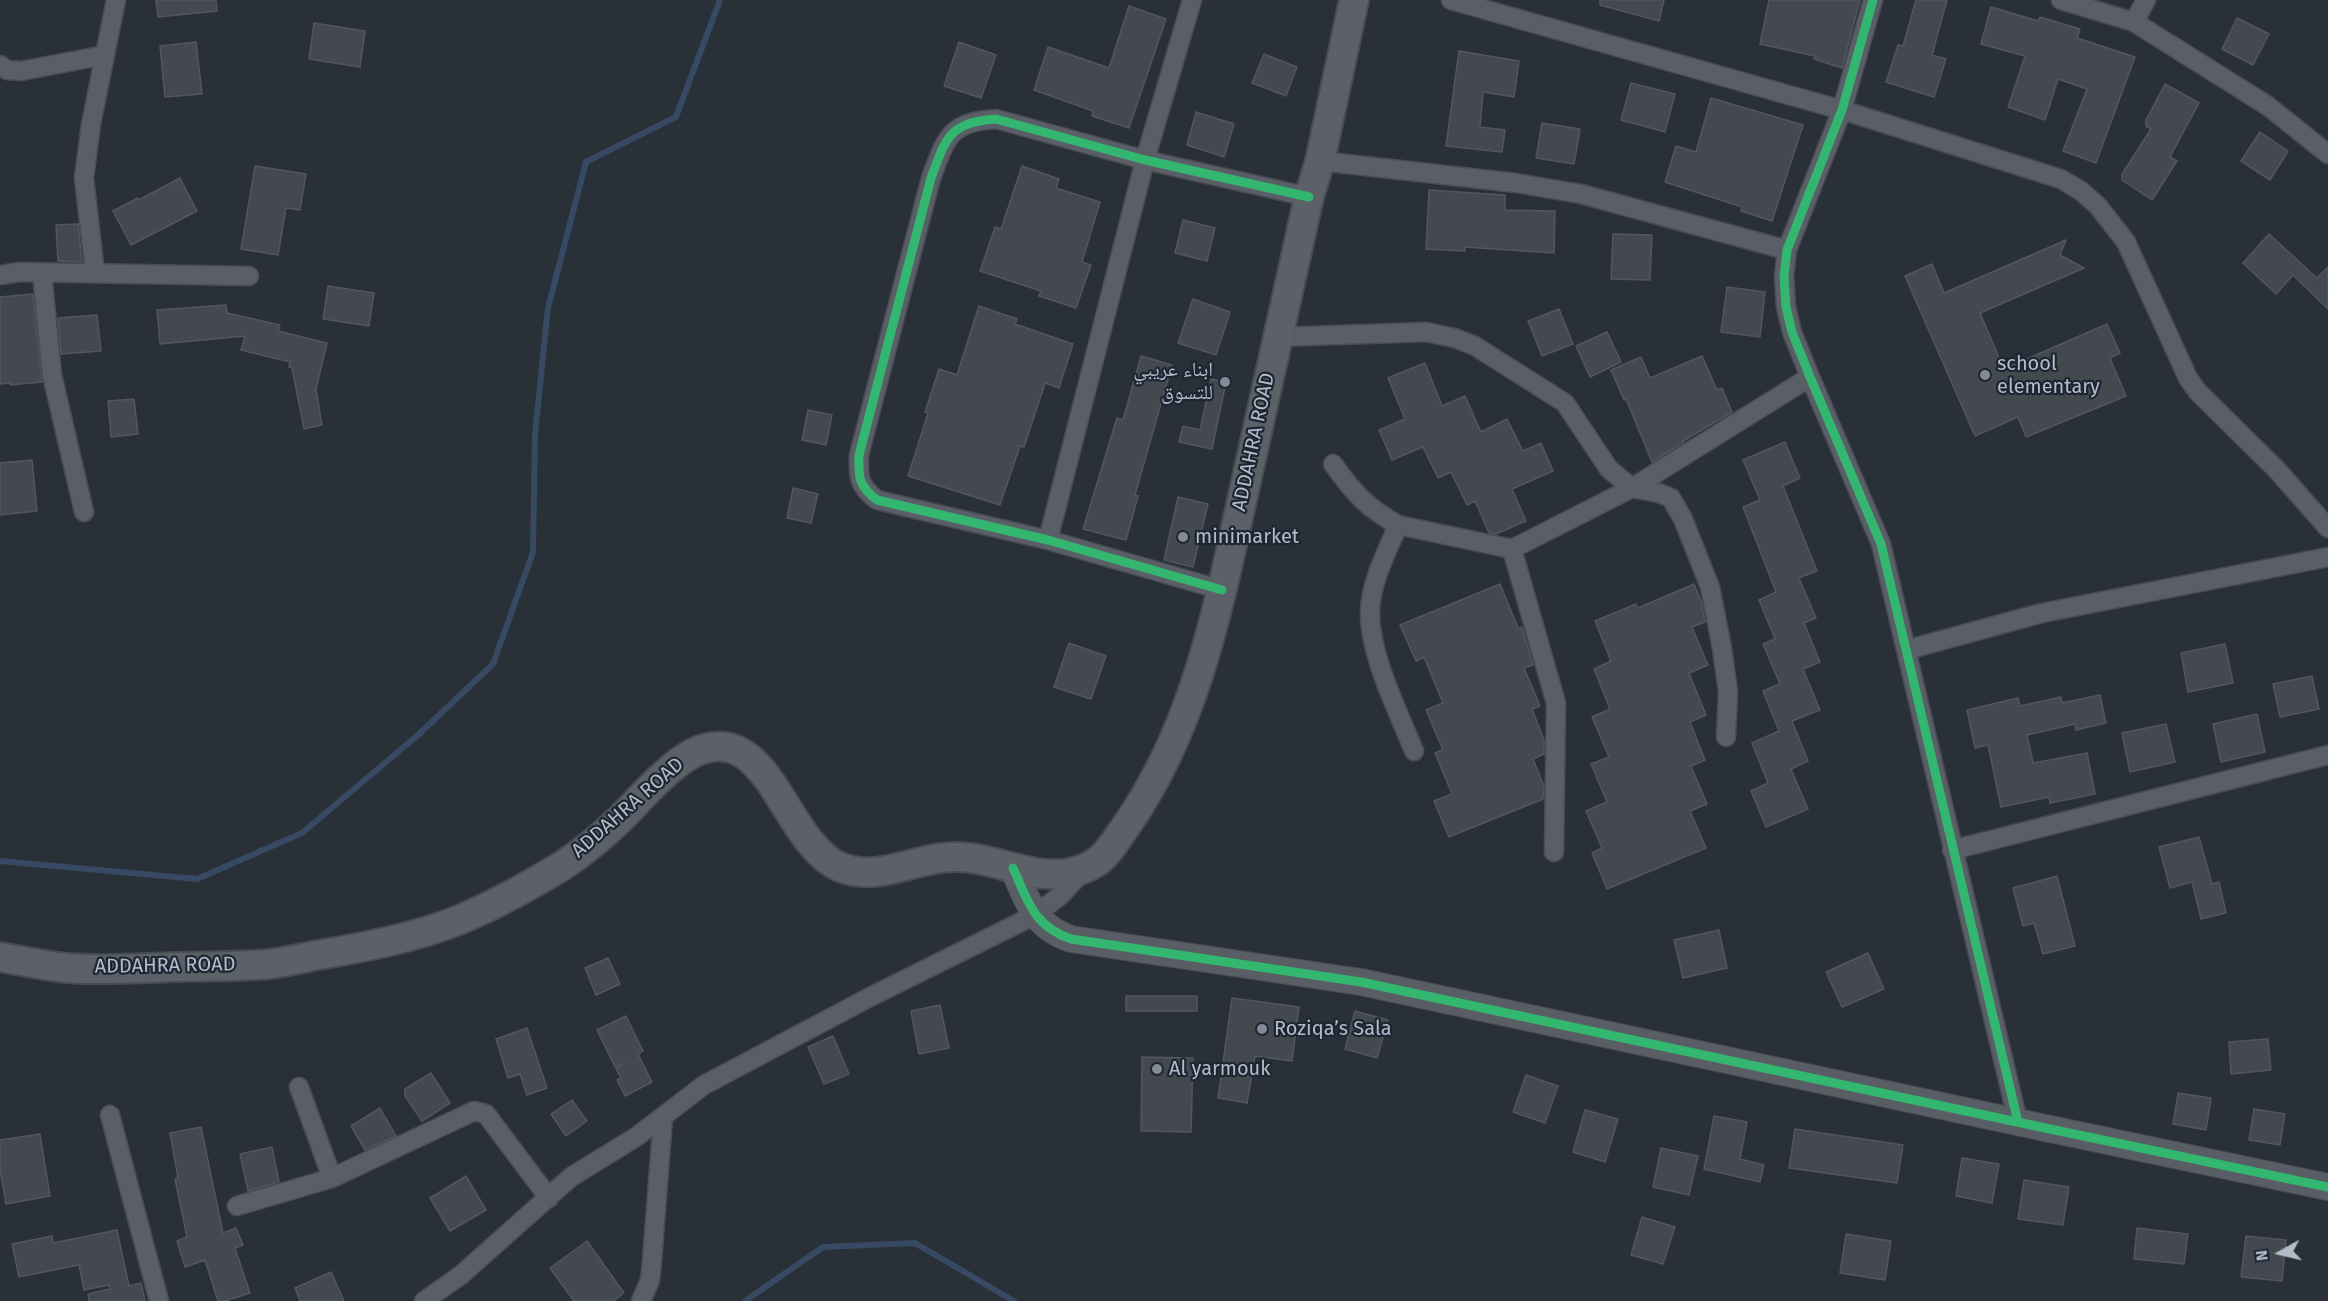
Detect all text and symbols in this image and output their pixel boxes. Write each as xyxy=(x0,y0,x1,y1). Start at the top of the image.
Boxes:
place label: school elementary xyxy=(1997,352,2100,399)
place label: ابناء عريبي للتسوق xyxy=(1133,358,1213,405)
marker: school elementary xyxy=(1978,368,1992,382)
street label: ADDAHRA ROAD xyxy=(1228,371,1280,513)
marker: ابناء عريبي للتسوق xyxy=(1218,375,1232,389)
place label: minimarket xyxy=(1195,525,1299,549)
marker: minimarket xyxy=(1176,530,1190,544)
street label: ADDAHRA ROAD xyxy=(567,753,689,863)
street label: ADDAHRA ROAD xyxy=(94,953,236,979)
place label: Roziqa’s Sala xyxy=(1274,1017,1392,1041)
marker: Roziqa’s Sala xyxy=(1255,1022,1269,1036)
place label: Al yarmouk xyxy=(1169,1057,1270,1081)
marker: Al yarmouk xyxy=(1150,1062,1164,1076)
north arrow xyxy=(2250,1223,2310,1283)
text: N xyxy=(2252,1249,2272,1262)

